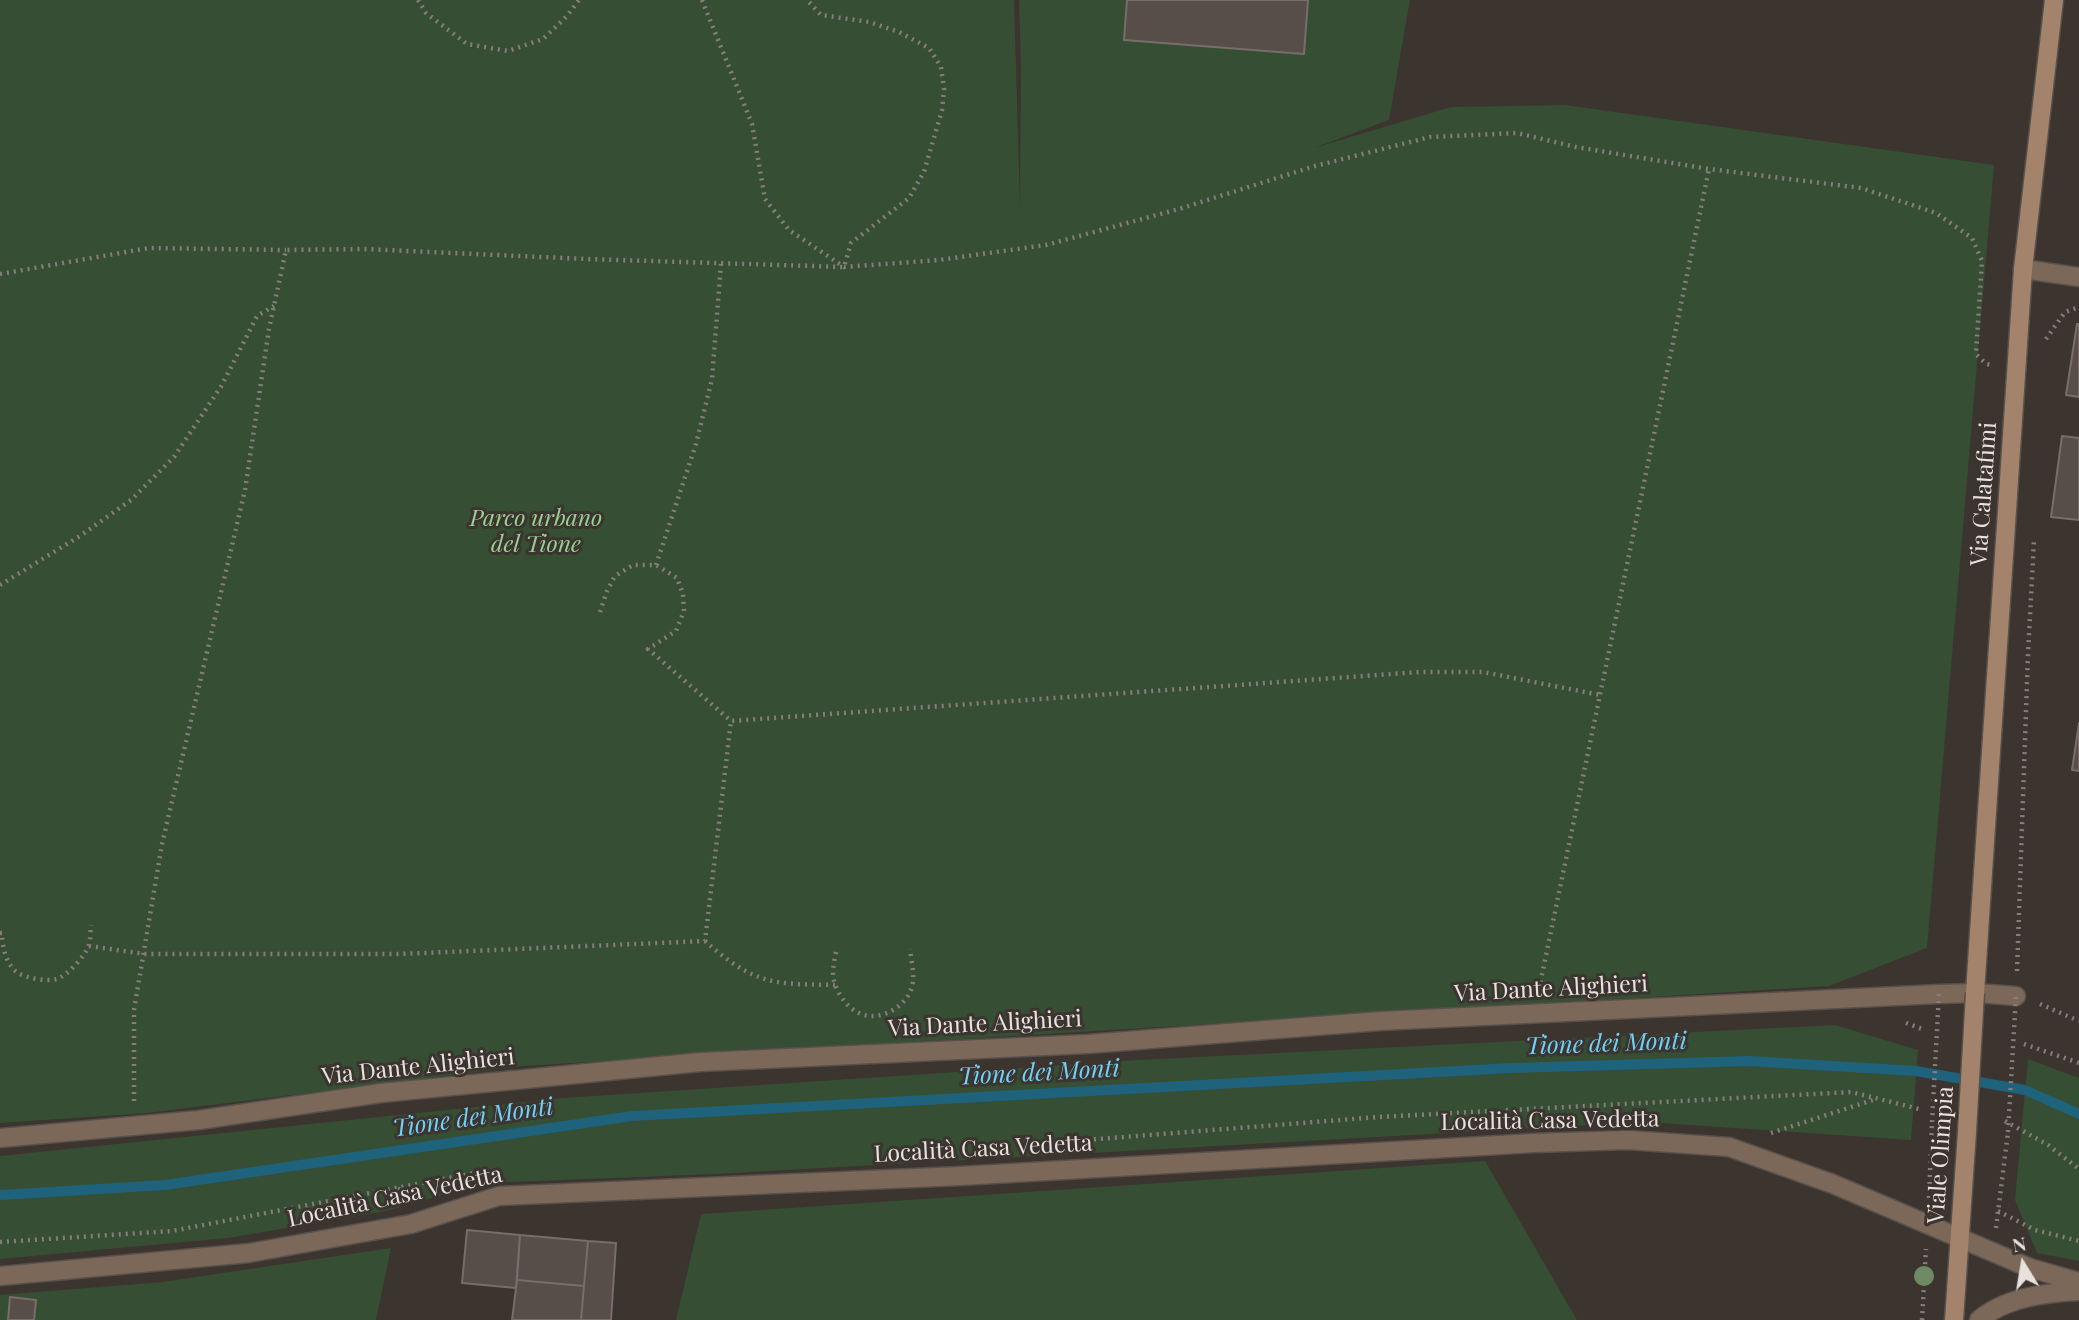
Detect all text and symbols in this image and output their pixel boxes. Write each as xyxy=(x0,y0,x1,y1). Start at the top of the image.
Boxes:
street label: Via Calatafimi xyxy=(1965,421,2003,567)
park label: Parco urbano del Tione xyxy=(470,505,602,559)
street label: Via Dante Alighieri xyxy=(1454,970,1648,1008)
street label: Via Dante Alighieri xyxy=(888,1005,1082,1043)
water label: Tione dei Monti xyxy=(1525,1027,1687,1061)
street label: Via Dante Alighieri xyxy=(320,1043,516,1091)
water label: Tione dei Monti xyxy=(958,1054,1120,1092)
street label: Viale Olimpia xyxy=(1922,1085,1960,1225)
water label: Tione dei Monti xyxy=(391,1092,555,1144)
street label: Località Casa Vedetta xyxy=(1440,1105,1660,1137)
street label: Località Casa Vedetta xyxy=(873,1129,1093,1169)
street label: Località Casa Vedetta xyxy=(285,1161,505,1233)
north arrow xyxy=(1988,1229,2058,1299)
text: N xyxy=(2010,1229,2028,1257)

